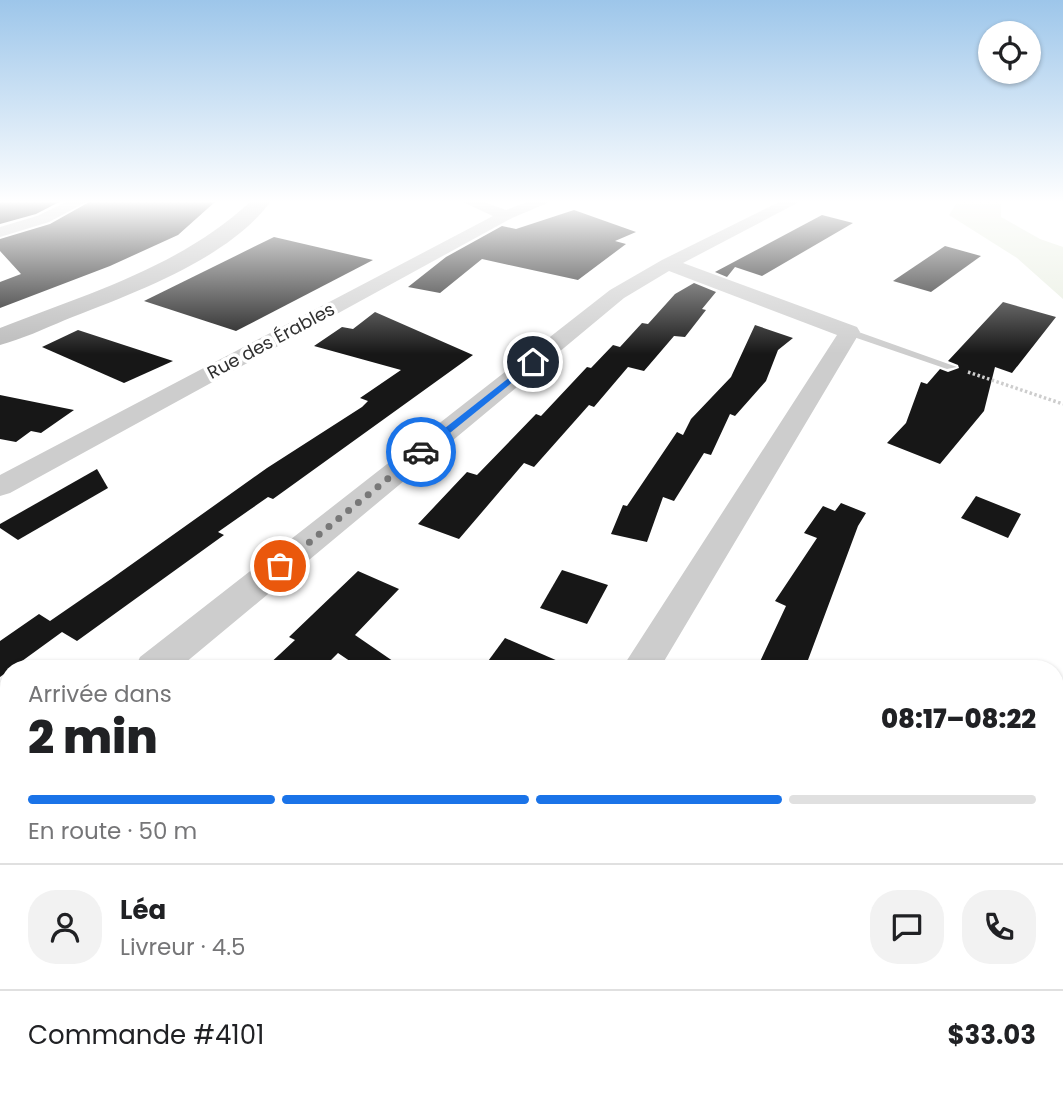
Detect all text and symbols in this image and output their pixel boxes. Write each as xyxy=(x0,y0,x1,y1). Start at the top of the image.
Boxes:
map controls xyxy=(978,21,1041,84)
button: locate xyxy=(978,21,1041,84)
street label: Rue des Érables xyxy=(203,296,339,385)
pin xyxy=(503,332,563,392)
icon: home xyxy=(514,343,552,381)
courier xyxy=(386,417,456,487)
icon: car xyxy=(402,433,440,471)
pin xyxy=(250,536,310,596)
icon: bag xyxy=(261,547,299,585)
text: Arrivée dans xyxy=(28,678,172,710)
text: 08:17–08:22 xyxy=(881,701,1036,737)
text: 2 min xyxy=(28,705,158,769)
text: En route · 50 m xyxy=(28,815,197,847)
button: person xyxy=(28,890,102,964)
button: chat xyxy=(870,890,944,964)
button: phone xyxy=(962,890,1036,964)
text: Léa xyxy=(120,892,166,928)
text: Livreur · 4.5 xyxy=(120,931,246,963)
text: Commande #4101 xyxy=(28,1017,264,1053)
text: $33.03 xyxy=(947,1017,1036,1053)

